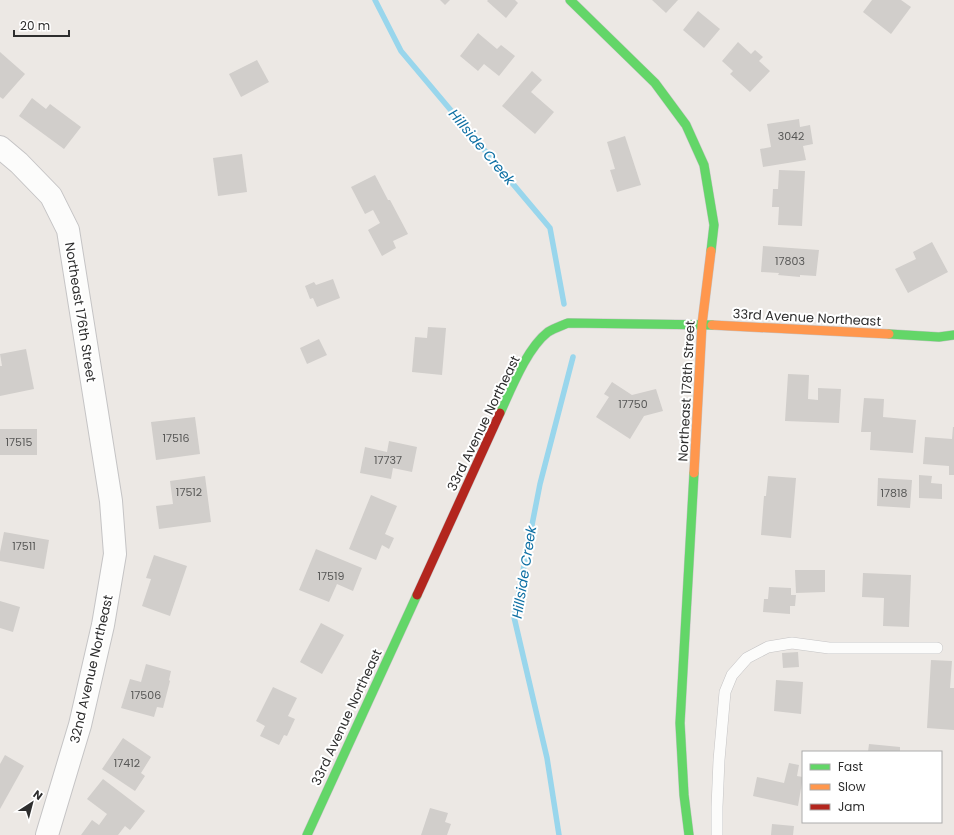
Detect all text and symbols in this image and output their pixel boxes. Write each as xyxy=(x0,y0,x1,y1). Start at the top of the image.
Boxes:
scale bar xyxy=(14,12,69,38)
text: 20 m xyxy=(20,17,50,34)
water label: Hillside Creek xyxy=(444,105,520,190)
house number: 3042 xyxy=(778,128,804,144)
street label: Northeast 176th Street xyxy=(60,241,101,384)
house number: 17803 xyxy=(775,253,805,269)
street label: 33rd Avenue Northeast xyxy=(732,304,882,331)
street label: Northeast 178th Street xyxy=(673,320,700,462)
street label: 33rd Avenue Northeast xyxy=(442,352,525,494)
house number: 17750 xyxy=(618,396,648,412)
house number: 17516 xyxy=(163,430,189,446)
house number: 17515 xyxy=(6,434,33,450)
house number: 17737 xyxy=(374,452,402,468)
house number: 17512 xyxy=(176,484,202,500)
house number: 17818 xyxy=(881,485,908,501)
water label: Hillside Creek xyxy=(507,523,541,620)
house number: 17511 xyxy=(12,538,36,554)
house number: 17519 xyxy=(318,568,345,584)
street label: 32nd Avenue Northeast xyxy=(65,593,118,745)
street label: 33rd Avenue Northeast xyxy=(306,646,387,788)
house number: 17506 xyxy=(131,687,161,703)
legend xyxy=(802,751,942,823)
house number: 17412 xyxy=(114,755,140,771)
text: Fast xyxy=(838,758,863,775)
text: Slow xyxy=(838,778,866,795)
north arrow xyxy=(12,783,52,823)
text: N xyxy=(30,786,46,804)
text: Jam xyxy=(838,798,865,815)

